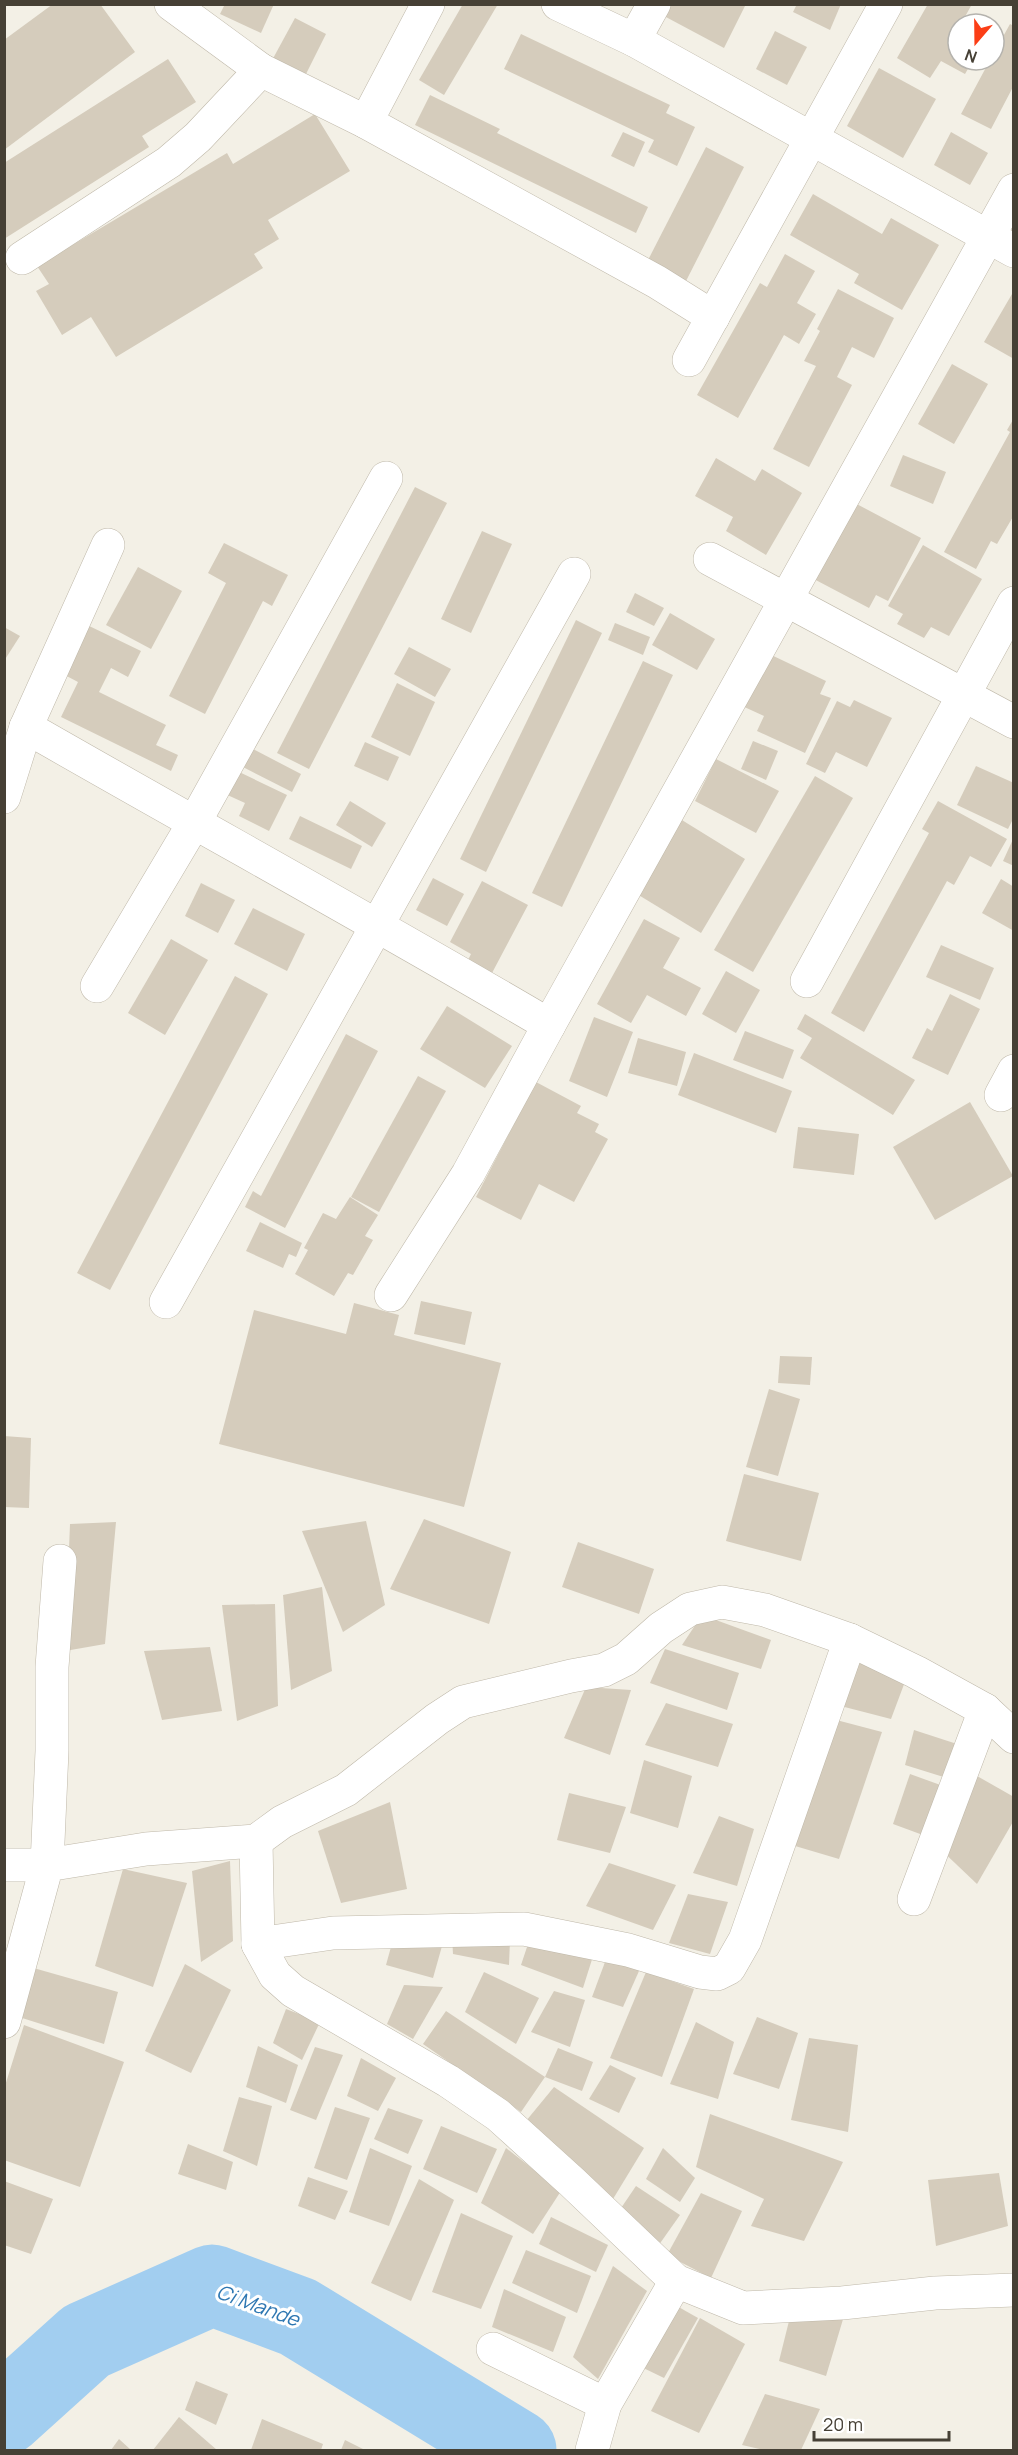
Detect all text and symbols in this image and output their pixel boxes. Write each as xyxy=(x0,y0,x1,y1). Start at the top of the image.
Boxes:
north arrow xyxy=(946,12,1006,72)
text: N xyxy=(962,44,980,68)
water label: Ci Mande xyxy=(213,2278,304,2333)
scale bar xyxy=(814,2404,949,2442)
text: 20 m xyxy=(823,2412,863,2436)

